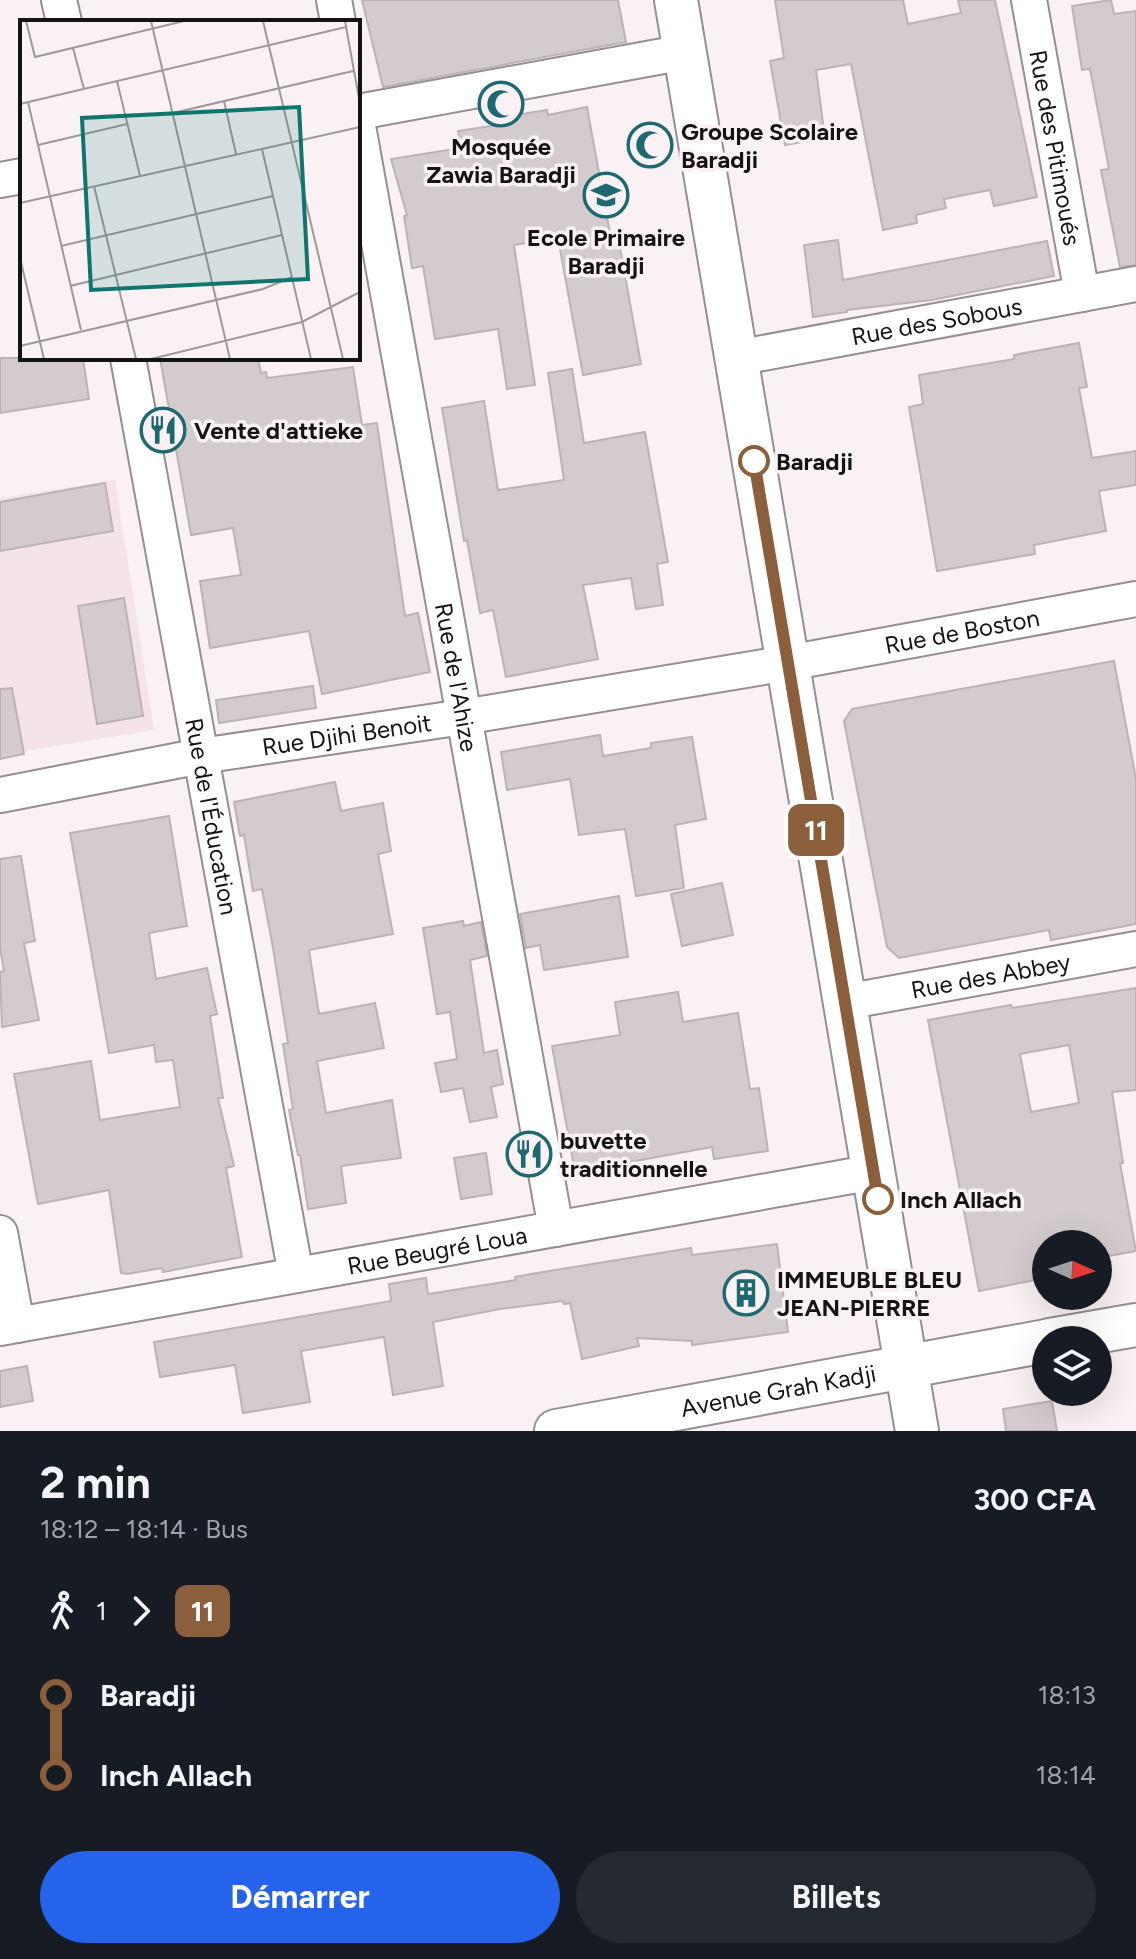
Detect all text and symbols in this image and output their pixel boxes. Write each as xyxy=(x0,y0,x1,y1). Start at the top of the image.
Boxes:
inset map xyxy=(20,20,360,360)
street label: Rue des Pitimoués xyxy=(1024,48,1087,248)
mosque icon: Mosquée Zawia Baradji xyxy=(477,80,525,128)
place label: Groupe Scolaire Baradji xyxy=(681,117,858,174)
mosque icon: Groupe Scolaire Baradji xyxy=(626,121,674,169)
place label: Mosquée Zawia Baradji xyxy=(426,132,576,189)
school or university icon: Ecole Primaire Baradji xyxy=(582,171,630,219)
place label: Ecole Primaire Baradji xyxy=(527,223,685,280)
street label: Rue des Sobous xyxy=(849,291,1024,351)
restaurant icon: Vente d'attieke xyxy=(139,406,187,454)
place label: Vente d'attieke xyxy=(194,416,363,445)
marker: Baradji xyxy=(739,446,769,476)
place label: Baradji xyxy=(776,447,853,476)
street label: Rue de l'Ahize xyxy=(429,600,485,754)
street label: Rue de Boston xyxy=(882,603,1042,659)
street label: Rue Djihi Benoit xyxy=(260,707,433,761)
street label: Rue de l'Éducation xyxy=(180,716,244,917)
line badge: 11 xyxy=(780,804,852,856)
text: 11 xyxy=(804,813,828,847)
street label: Rue des Abbey xyxy=(909,947,1073,1004)
place label: buvette traditionnelle xyxy=(560,1126,708,1183)
restaurant icon: buvette traditionnelle xyxy=(505,1130,553,1178)
marker: Inch Allach xyxy=(863,1184,893,1214)
place label: Inch Allach xyxy=(900,1185,1022,1214)
street label: Rue Beugré Loua xyxy=(345,1220,529,1280)
north arrow xyxy=(1032,1230,1112,1310)
map controls xyxy=(1032,1230,1112,1406)
place label: IMMEUBLE BLEU JEAN-PIERRE xyxy=(777,1265,962,1322)
building icon: IMMEUBLE BLEU JEAN-PIERRE xyxy=(722,1269,770,1317)
button: layers xyxy=(1032,1326,1112,1406)
street label: Avenue Grah Kadji xyxy=(678,1358,878,1422)
text: 2 min xyxy=(40,1456,151,1509)
text: 300 CFA xyxy=(974,1481,1096,1518)
text: 18:12 – 18:14 · Bus xyxy=(40,1513,248,1545)
icon: walk xyxy=(40,1589,84,1633)
icon: forward xyxy=(119,1589,163,1633)
text: 11 xyxy=(191,1594,214,1628)
text: 1 xyxy=(96,1595,107,1627)
text: Baradji xyxy=(100,1677,196,1714)
text: 18:13 xyxy=(1038,1679,1096,1711)
text: Inch Allach xyxy=(100,1757,252,1794)
text: 18:14 xyxy=(1036,1759,1096,1791)
button: Démarrer xyxy=(40,1851,560,1943)
button: Billets xyxy=(576,1851,1096,1943)

